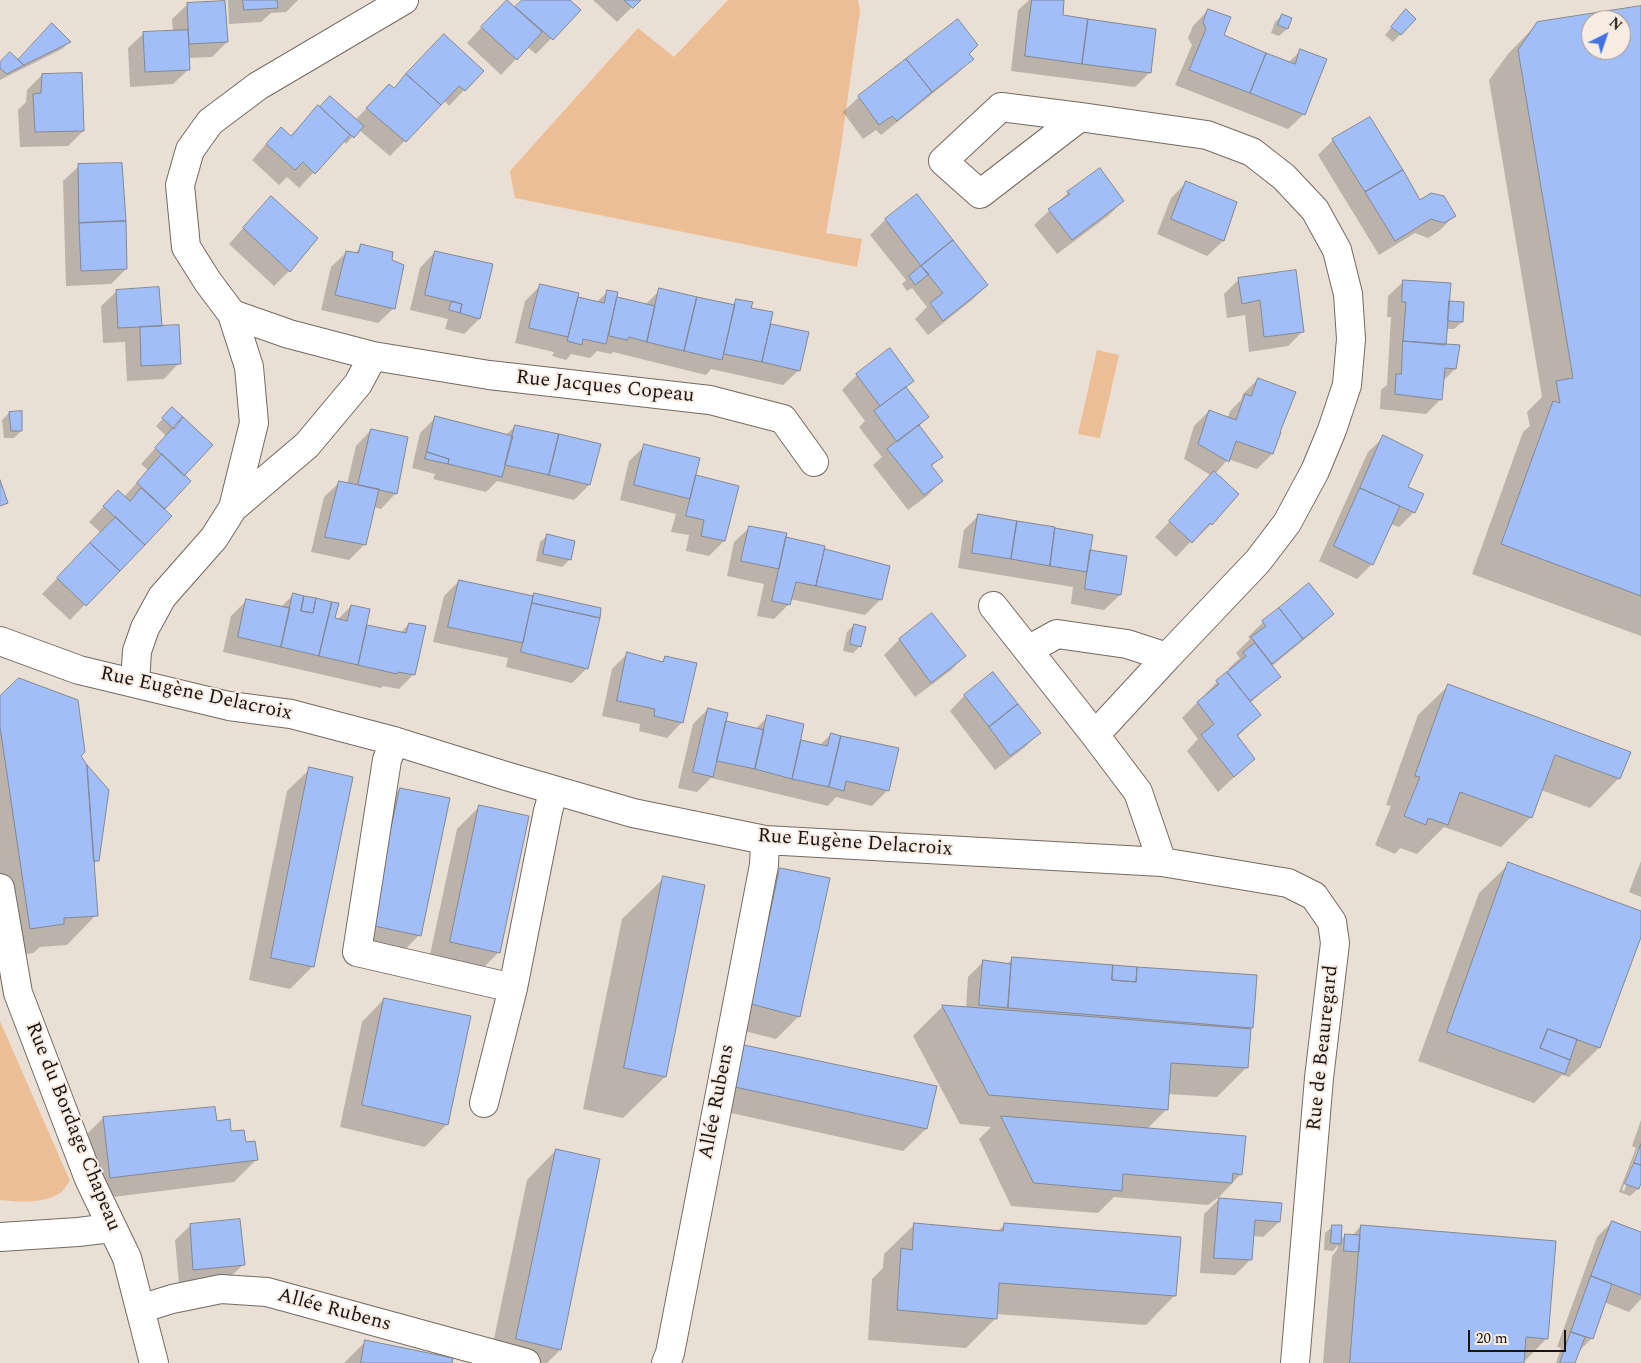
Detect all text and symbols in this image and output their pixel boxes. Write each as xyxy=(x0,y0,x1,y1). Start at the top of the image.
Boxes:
north arrow xyxy=(1581,10,1631,60)
text: N xyxy=(1604,12,1627,36)
street label: Rue Jacques Copeau xyxy=(515,367,695,409)
street label: Rue Eugène Delacroix xyxy=(98,663,294,727)
street label: Rue Eugène Delacroix xyxy=(757,825,953,863)
street label: Rue de Beauregard xyxy=(1303,964,1345,1132)
street label: Rue du Bordage Chapeau xyxy=(19,1019,125,1235)
street label: Allée Rubens xyxy=(695,1042,741,1162)
street label: Allée Rubens xyxy=(275,1284,393,1338)
scale bar xyxy=(1471,1320,1568,1352)
text: 20 m xyxy=(1476,1327,1508,1350)

